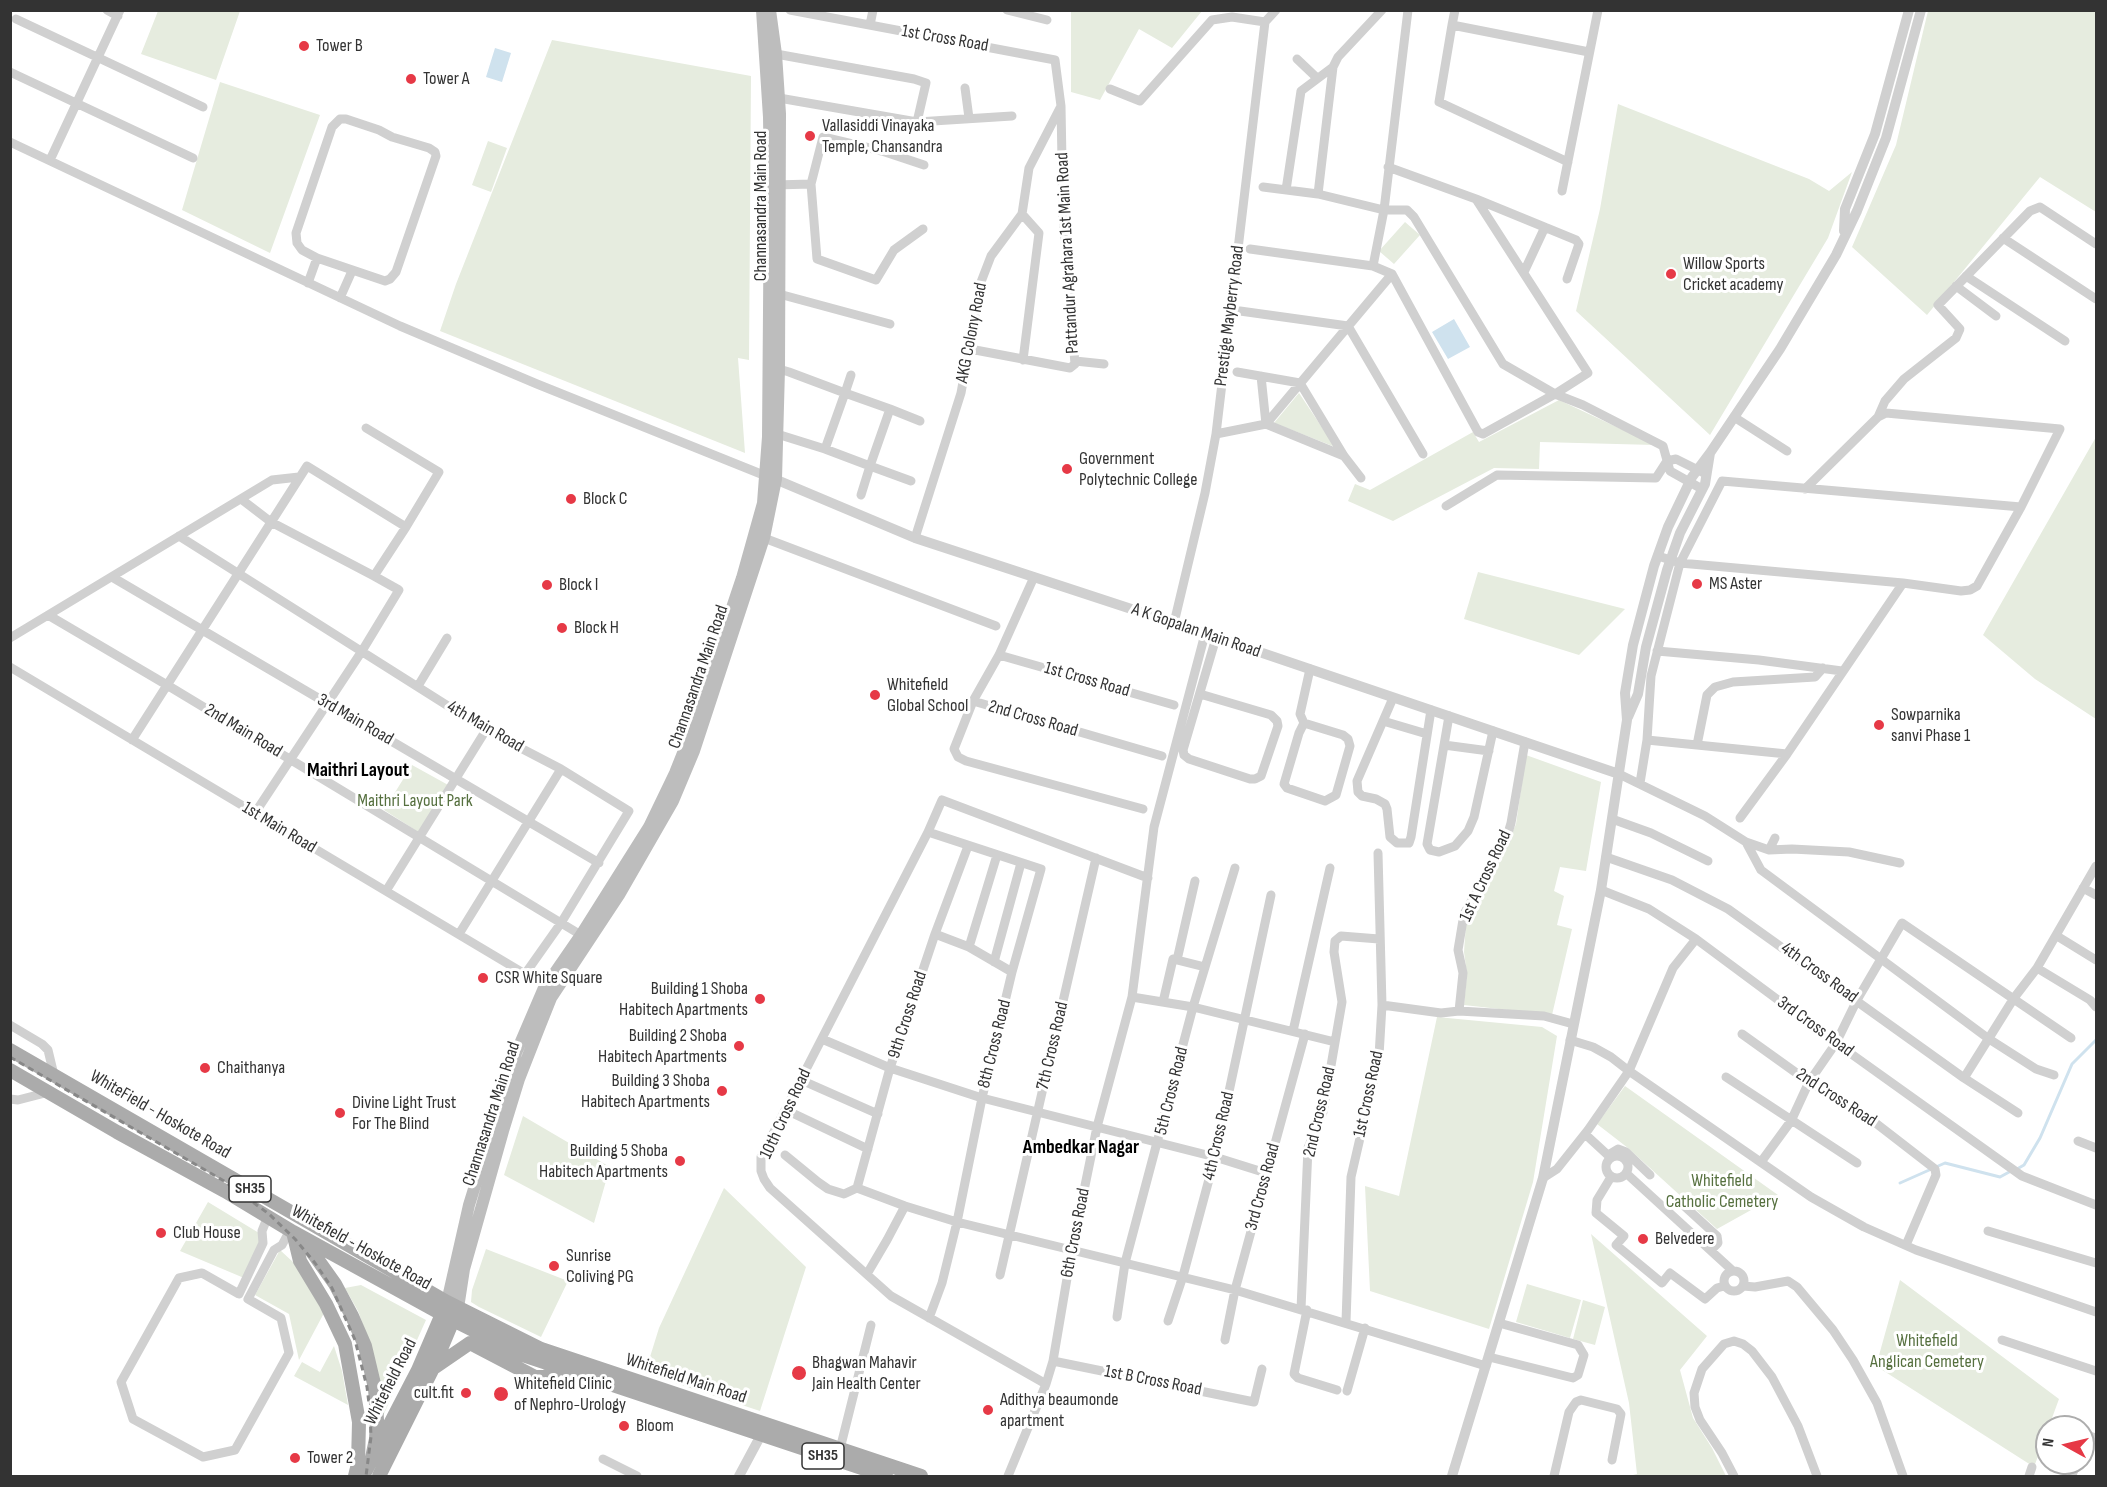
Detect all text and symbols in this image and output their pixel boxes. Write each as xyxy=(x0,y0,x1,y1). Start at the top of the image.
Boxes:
street label: 1st Cross Road xyxy=(900,21,990,57)
place label: Tower B xyxy=(316,35,363,57)
marker: Tower B xyxy=(297,39,311,53)
place label: Tower A xyxy=(423,68,470,90)
marker: Tower A xyxy=(404,72,418,86)
place label: Vallasiddi Vinayaka Temple, Chansandra xyxy=(822,115,943,158)
marker: Vallasiddi Vinayaka Temple, Chansandra xyxy=(803,129,817,143)
street label: Channasandra Main Road xyxy=(750,131,772,281)
street label: Pattandur Agrahara 1st Main Road xyxy=(1052,152,1084,354)
street label: Prestige Mayberry Road xyxy=(1211,244,1249,388)
place label: Willow Sports Cricket academy xyxy=(1683,253,1784,296)
marker: Willow Sports Cricket academy xyxy=(1664,267,1678,281)
street label: AKG Colony Road xyxy=(952,281,992,385)
place label: Government Polytechnic College xyxy=(1079,448,1197,490)
marker: Government Polytechnic College xyxy=(1060,462,1074,476)
place label: Block C xyxy=(583,488,627,510)
marker: Block C xyxy=(564,492,578,506)
place label: MS Aster xyxy=(1709,573,1762,595)
place label: Block I xyxy=(559,574,598,596)
marker: MS Aster xyxy=(1690,577,1704,591)
marker: Block I xyxy=(540,578,554,592)
street label: A K Gopalan Main Road xyxy=(1129,599,1263,663)
street label: Channasandra Main Road xyxy=(664,602,734,752)
place label: Block H xyxy=(574,617,619,639)
marker: Block H xyxy=(555,621,569,635)
street label: 1st Cross Road xyxy=(1042,658,1132,702)
place label: Whitefield Global School xyxy=(887,674,968,716)
marker: Whitefield Global School xyxy=(868,688,882,702)
street label: 3rd Main Road xyxy=(313,690,397,750)
street label: 4th Main Road xyxy=(443,696,527,758)
street label: 2nd Cross Road xyxy=(986,696,1080,742)
street label: 2nd Main Road xyxy=(200,699,286,763)
place label: Sowparnika sanvi Phase 1 xyxy=(1891,704,1970,746)
marker: Sowparnika sanvi Phase 1 xyxy=(1872,718,1886,732)
district label: Maithri Layout xyxy=(307,759,409,783)
park label: Maithri Layout Park xyxy=(357,790,473,812)
street label: 1st Main Road xyxy=(238,797,320,859)
street label: 1st A Cross Road xyxy=(1455,827,1517,925)
street label: 4th Cross Road xyxy=(1776,938,1862,1008)
place label: CSR White Square xyxy=(495,967,603,989)
street label: 9th Cross Road xyxy=(884,969,932,1061)
marker: CSR White Square xyxy=(476,971,490,985)
place label: Building 1 Shoba Habitech Apartments xyxy=(619,978,748,1020)
marker: Building 1 Shoba Habitech Apartments xyxy=(753,992,767,1006)
street label: 3rd Cross Road xyxy=(1773,992,1857,1062)
street label: 8th Cross Road xyxy=(974,997,1016,1091)
street label: 7th Cross Road xyxy=(1032,1000,1074,1092)
place label: Building 2 Shoba Habitech Apartments xyxy=(598,1025,727,1068)
street label: Channasandra Main Road xyxy=(458,1039,526,1189)
marker: Building 2 Shoba Habitech Apartments xyxy=(732,1039,746,1053)
street label: 5th Cross Road xyxy=(1151,1045,1193,1137)
street label: 1st Cross Road xyxy=(1349,1049,1389,1139)
place label: Chaithanya xyxy=(217,1057,285,1079)
marker: Chaithanya xyxy=(198,1061,212,1075)
street label: 2nd Cross Road xyxy=(1792,1064,1880,1132)
street label: 10th Cross Road xyxy=(756,1065,816,1163)
street label: 2nd Cross Road xyxy=(1299,1065,1341,1159)
street label: WhiteField - Hoskote Road xyxy=(86,1066,234,1164)
place label: Building 3 Shoba Habitech Apartments xyxy=(581,1070,710,1112)
marker: Building 3 Shoba Habitech Apartments xyxy=(715,1084,729,1098)
street label: 4th Cross Road xyxy=(1198,1090,1240,1182)
place label: Divine Light Trust For The Blind xyxy=(352,1092,456,1134)
marker: Divine Light Trust For The Blind xyxy=(333,1106,347,1120)
district label: Ambedkar Nagar xyxy=(1023,1136,1139,1160)
place label: Building 5 Shoba Habitech Apartments xyxy=(539,1140,668,1182)
street label: 3rd Cross Road xyxy=(1241,1141,1285,1233)
marker: Building 5 Shoba Habitech Apartments xyxy=(673,1154,687,1168)
park label: Whitefield Catholic Cemetery xyxy=(1666,1170,1778,1212)
road number: SH35 xyxy=(229,1176,271,1202)
street label: 6th Cross Road xyxy=(1057,1187,1095,1279)
street label: Whitefield - Hoskote Road xyxy=(287,1201,435,1295)
place label: Club House xyxy=(173,1222,241,1244)
marker: Club House xyxy=(154,1226,168,1240)
place label: Belvedere xyxy=(1655,1228,1715,1250)
marker: Belvedere xyxy=(1636,1232,1650,1246)
place label: Sunrise Coliving PG xyxy=(566,1245,634,1288)
marker: Sunrise Coliving PG xyxy=(547,1259,561,1273)
park label: Whitefield Anglican Cemetery xyxy=(1870,1330,1984,1372)
street label: Whitefield Road xyxy=(360,1335,422,1429)
street label: Whitefield Main Road xyxy=(623,1349,749,1409)
place label: Bhagwan Mahavir Jain Health Center xyxy=(812,1352,921,1394)
street label: 1st B Cross Road xyxy=(1103,1361,1203,1401)
marker: Bhagwan Mahavir Jain Health Center xyxy=(790,1364,808,1382)
place label: Whitefield Clinic of Nephro-Urology xyxy=(514,1373,626,1416)
place label: cult.fit xyxy=(414,1382,454,1404)
marker: Whitefield Clinic of Nephro-Urology xyxy=(492,1385,510,1403)
marker: cult.fit xyxy=(459,1386,473,1400)
place label: Adithya beaumonde apartment xyxy=(1000,1389,1119,1432)
marker: Adithya beaumonde apartment xyxy=(981,1403,995,1417)
place label: Bloom xyxy=(636,1415,674,1437)
north arrow xyxy=(2035,1415,2095,1475)
marker: Bloom xyxy=(617,1419,631,1433)
text: N xyxy=(2039,1437,2059,1448)
road number: SH35 xyxy=(802,1443,844,1469)
place label: Tower 2 xyxy=(307,1447,353,1469)
marker: Tower 2 xyxy=(288,1451,302,1465)

